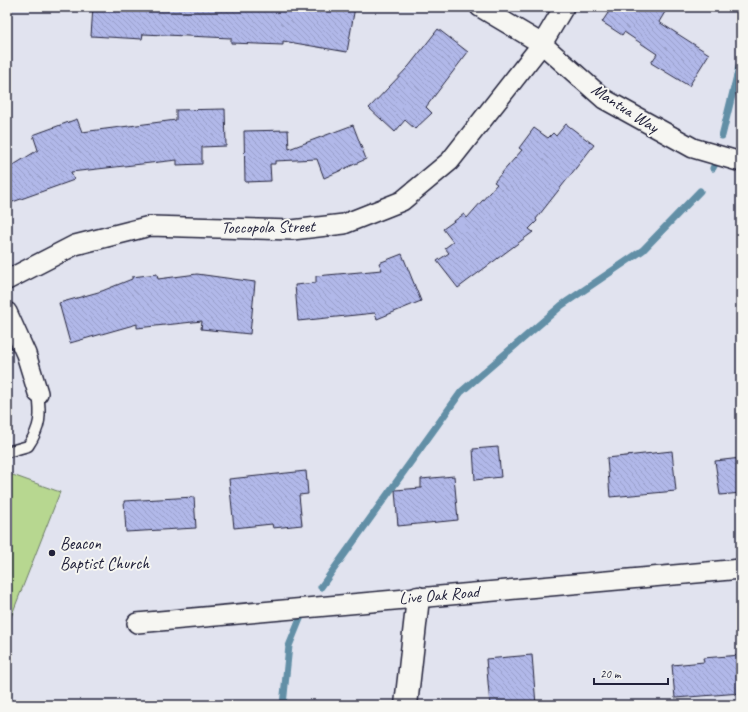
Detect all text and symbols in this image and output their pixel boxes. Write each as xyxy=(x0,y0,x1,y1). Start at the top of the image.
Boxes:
street label: Mantua Way xyxy=(587,79,664,138)
street label: Toccopola Street xyxy=(221,216,317,238)
place label: Beacon Baptist Church xyxy=(60,533,150,574)
marker: Beacon Baptist Church xyxy=(47,548,57,558)
street label: Live Oak Road xyxy=(398,581,482,609)
scale bar xyxy=(594,660,668,686)
text: 20 m xyxy=(600,666,622,682)

